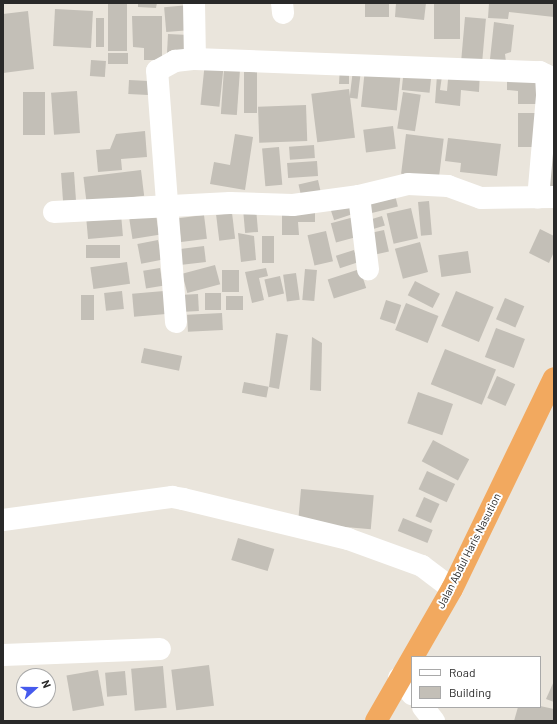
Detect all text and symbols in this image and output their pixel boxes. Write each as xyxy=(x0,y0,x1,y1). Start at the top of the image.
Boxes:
street label: Jalan Abdul Haris Nasution xyxy=(434,491,504,611)
legend xyxy=(411,656,541,708)
text: Road xyxy=(449,665,476,679)
north arrow xyxy=(16,668,56,708)
text: N xyxy=(39,678,54,690)
text: Building xyxy=(449,685,491,699)

